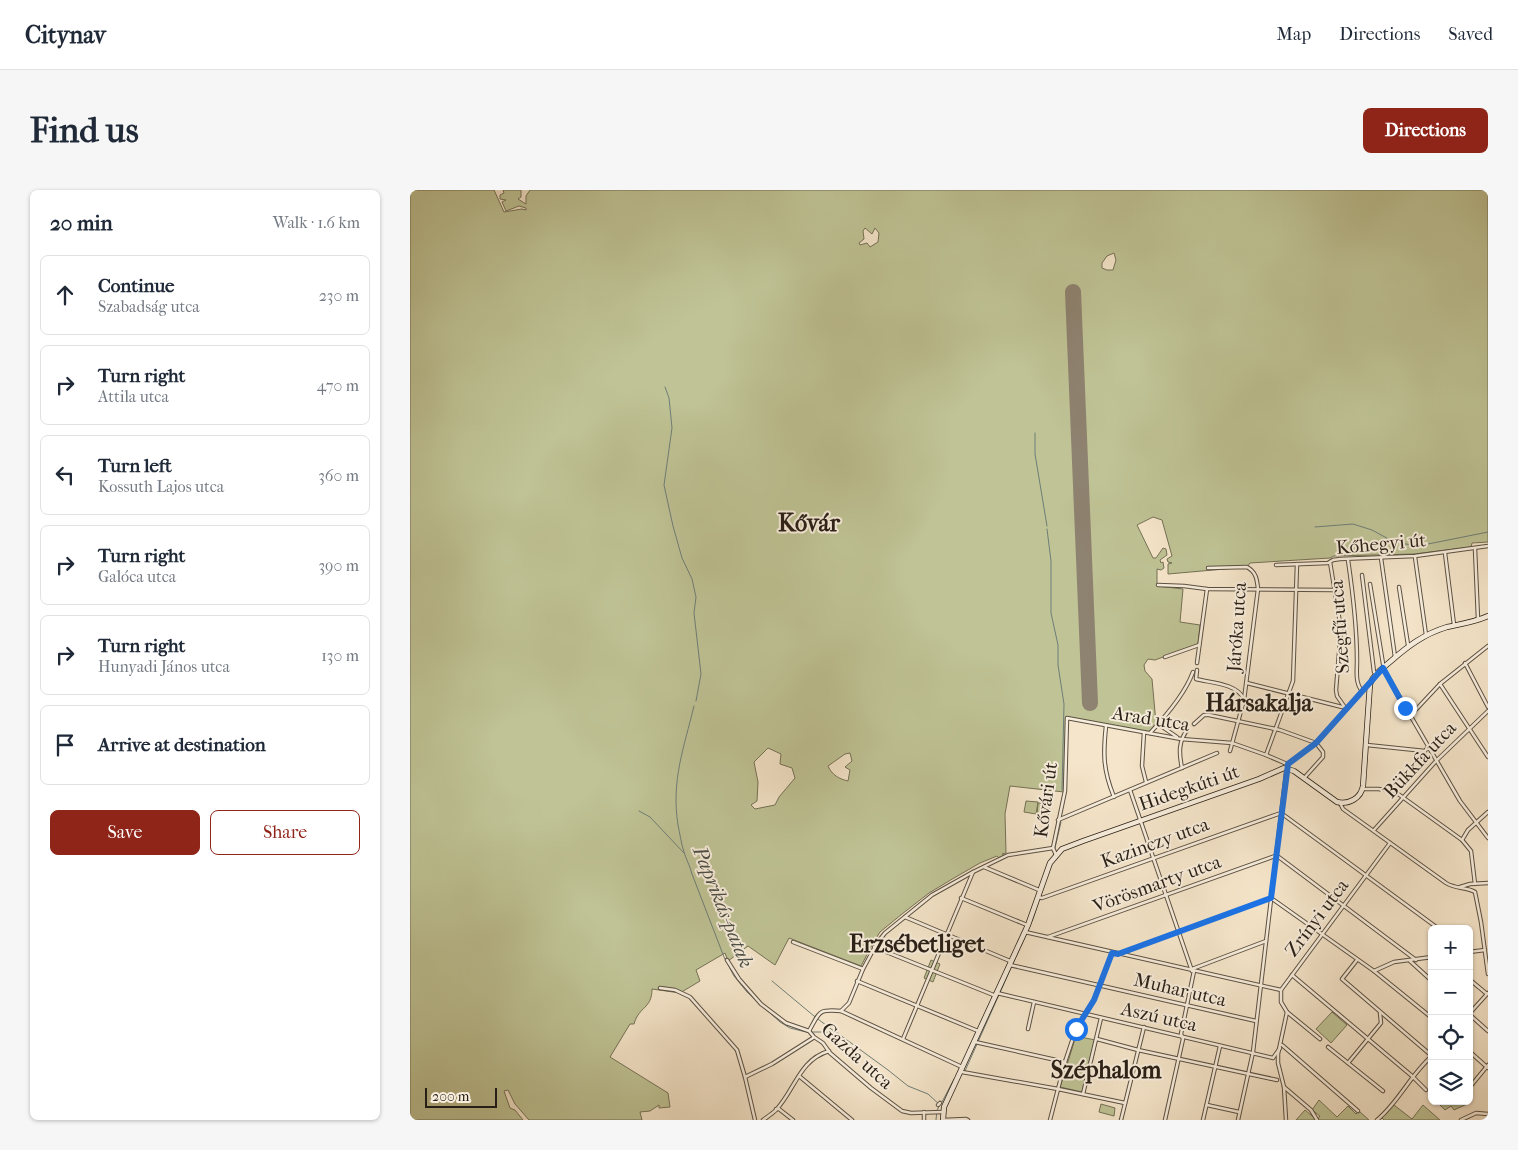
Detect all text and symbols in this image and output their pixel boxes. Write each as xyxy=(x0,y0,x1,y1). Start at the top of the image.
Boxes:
text: Citynav xyxy=(25,21,106,49)
text: Map xyxy=(1277,24,1311,45)
text: Directions xyxy=(1339,24,1420,45)
text: Saved xyxy=(1448,24,1493,45)
button: Directions xyxy=(1363,108,1488,153)
text: Find us xyxy=(30,110,139,151)
text: 20 min xyxy=(50,211,113,235)
text: Walk · 1.6 km xyxy=(273,213,360,232)
text: Continue xyxy=(98,275,174,297)
icon: ahead xyxy=(51,281,79,309)
text: 230 m xyxy=(319,286,359,305)
text: Szabadság utca xyxy=(98,297,200,316)
text: Turn right xyxy=(98,365,185,387)
icon: right xyxy=(51,371,79,399)
text: 470 m xyxy=(317,376,359,395)
text: Attila utca xyxy=(98,387,169,406)
text: Turn left xyxy=(98,455,172,477)
icon: left xyxy=(51,461,79,489)
text: 360 m xyxy=(318,466,359,485)
text: Kossuth Lajos utca xyxy=(98,477,224,496)
district label: Kővár xyxy=(778,509,841,537)
street label: Kőhegyi út xyxy=(1335,529,1427,559)
text: Turn right xyxy=(98,545,185,567)
icon: right xyxy=(51,551,79,579)
text: 390 m xyxy=(318,556,359,575)
text: Galóca utca xyxy=(98,567,176,586)
street label: Szegfű utca xyxy=(1326,579,1354,675)
street label: Járóka utca xyxy=(1223,581,1251,675)
text: Turn right xyxy=(98,635,185,657)
icon: right xyxy=(51,641,79,669)
text: 130 m xyxy=(321,646,359,665)
text: Hunyadi János utca xyxy=(98,657,230,676)
district label: Hársakalja xyxy=(1205,689,1314,717)
route end xyxy=(1394,697,1417,720)
street label: Arad utca xyxy=(1110,702,1192,736)
street label: Bükkfa utca xyxy=(1379,717,1461,803)
icon: arrive xyxy=(51,731,79,759)
text: Arrive at destination xyxy=(98,734,266,756)
street label: Hidegkúti út xyxy=(1136,760,1242,815)
street label: Kővári út xyxy=(1030,761,1062,839)
button: Save xyxy=(50,810,200,855)
button: Share xyxy=(210,810,360,855)
street label: Kazinczy utca xyxy=(1098,813,1212,873)
water label: Paprikás-patak xyxy=(688,842,758,971)
street label: Vörösmarty utca xyxy=(1089,851,1224,918)
street label: Zrínyi utca xyxy=(1281,875,1353,961)
map controls xyxy=(1428,925,1473,1105)
button: + xyxy=(1428,925,1473,970)
district label: Erzsébetliget xyxy=(849,930,985,958)
street label: Muhar utca xyxy=(1132,969,1229,1011)
button: − xyxy=(1428,970,1473,1015)
street label: Aszú utca xyxy=(1118,997,1199,1036)
button: locate xyxy=(1428,1015,1473,1060)
street label: Gazda utca xyxy=(817,1018,897,1094)
route start xyxy=(1065,1018,1088,1041)
district label: Széphalom xyxy=(1051,1056,1162,1084)
button: layers xyxy=(1428,1060,1473,1105)
scale bar xyxy=(425,1085,498,1108)
text: 200 m xyxy=(432,1088,469,1105)

